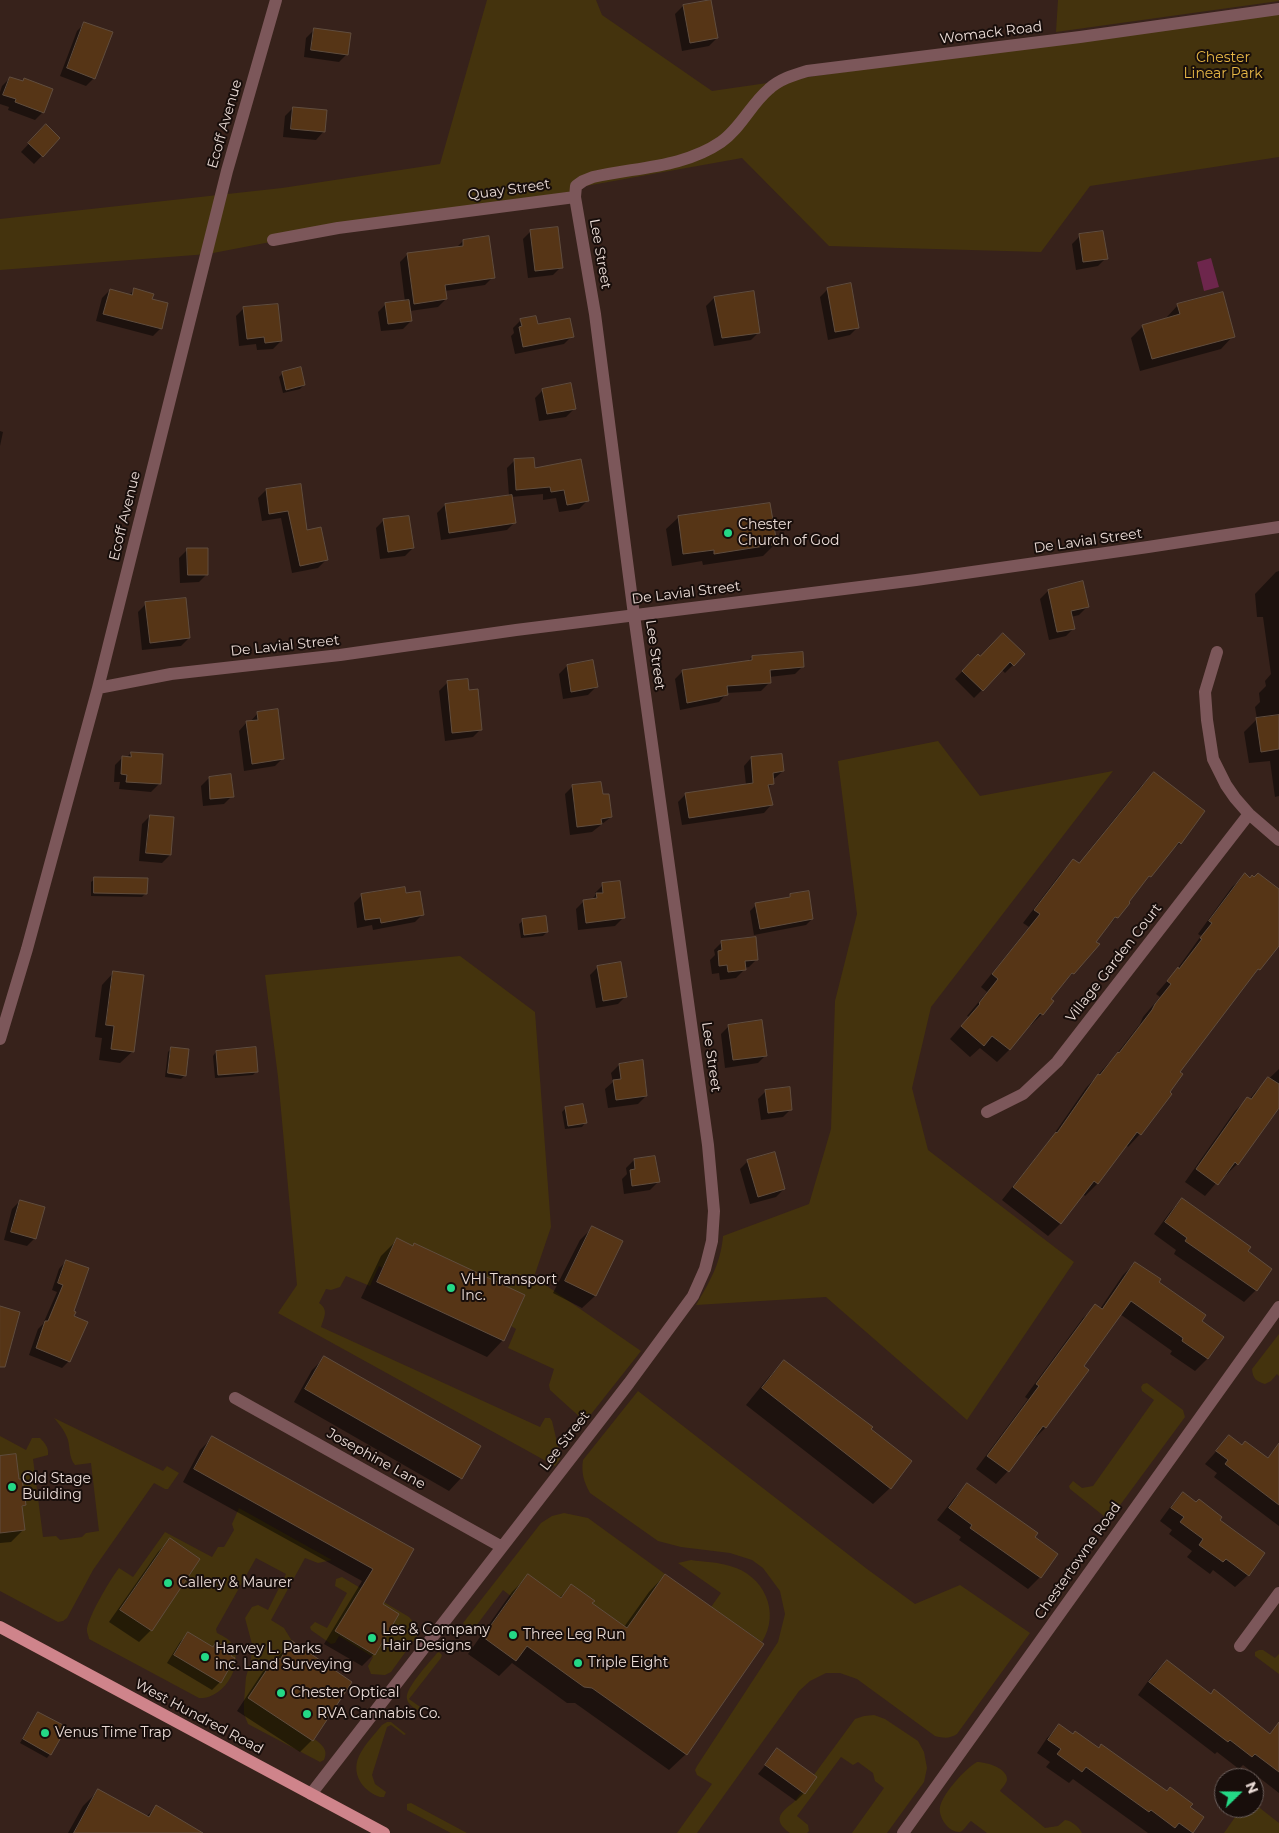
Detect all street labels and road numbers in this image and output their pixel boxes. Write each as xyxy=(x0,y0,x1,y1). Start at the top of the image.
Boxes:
street label: Womack Road xyxy=(939,18,1043,48)
street label: Ecoff Avenue xyxy=(204,78,246,170)
street label: Quay Street xyxy=(467,176,551,204)
street label: Lee Street xyxy=(586,218,614,290)
street label: Ecoff Avenue xyxy=(106,469,144,563)
street label: De Lavial Street xyxy=(1033,525,1143,557)
street label: De Lavial Street xyxy=(631,578,741,608)
street label: Lee Street xyxy=(642,619,668,691)
street label: De Lavial Street xyxy=(230,632,340,660)
street label: Village Garden Court xyxy=(1063,900,1165,1026)
street label: Lee Street xyxy=(698,1021,724,1093)
street label: Lee Street xyxy=(537,1408,593,1474)
street label: Josephine Lane xyxy=(324,1425,428,1493)
street label: Chestertowne Road xyxy=(1031,1499,1125,1623)
street label: West Hundred Road xyxy=(132,1676,266,1758)

